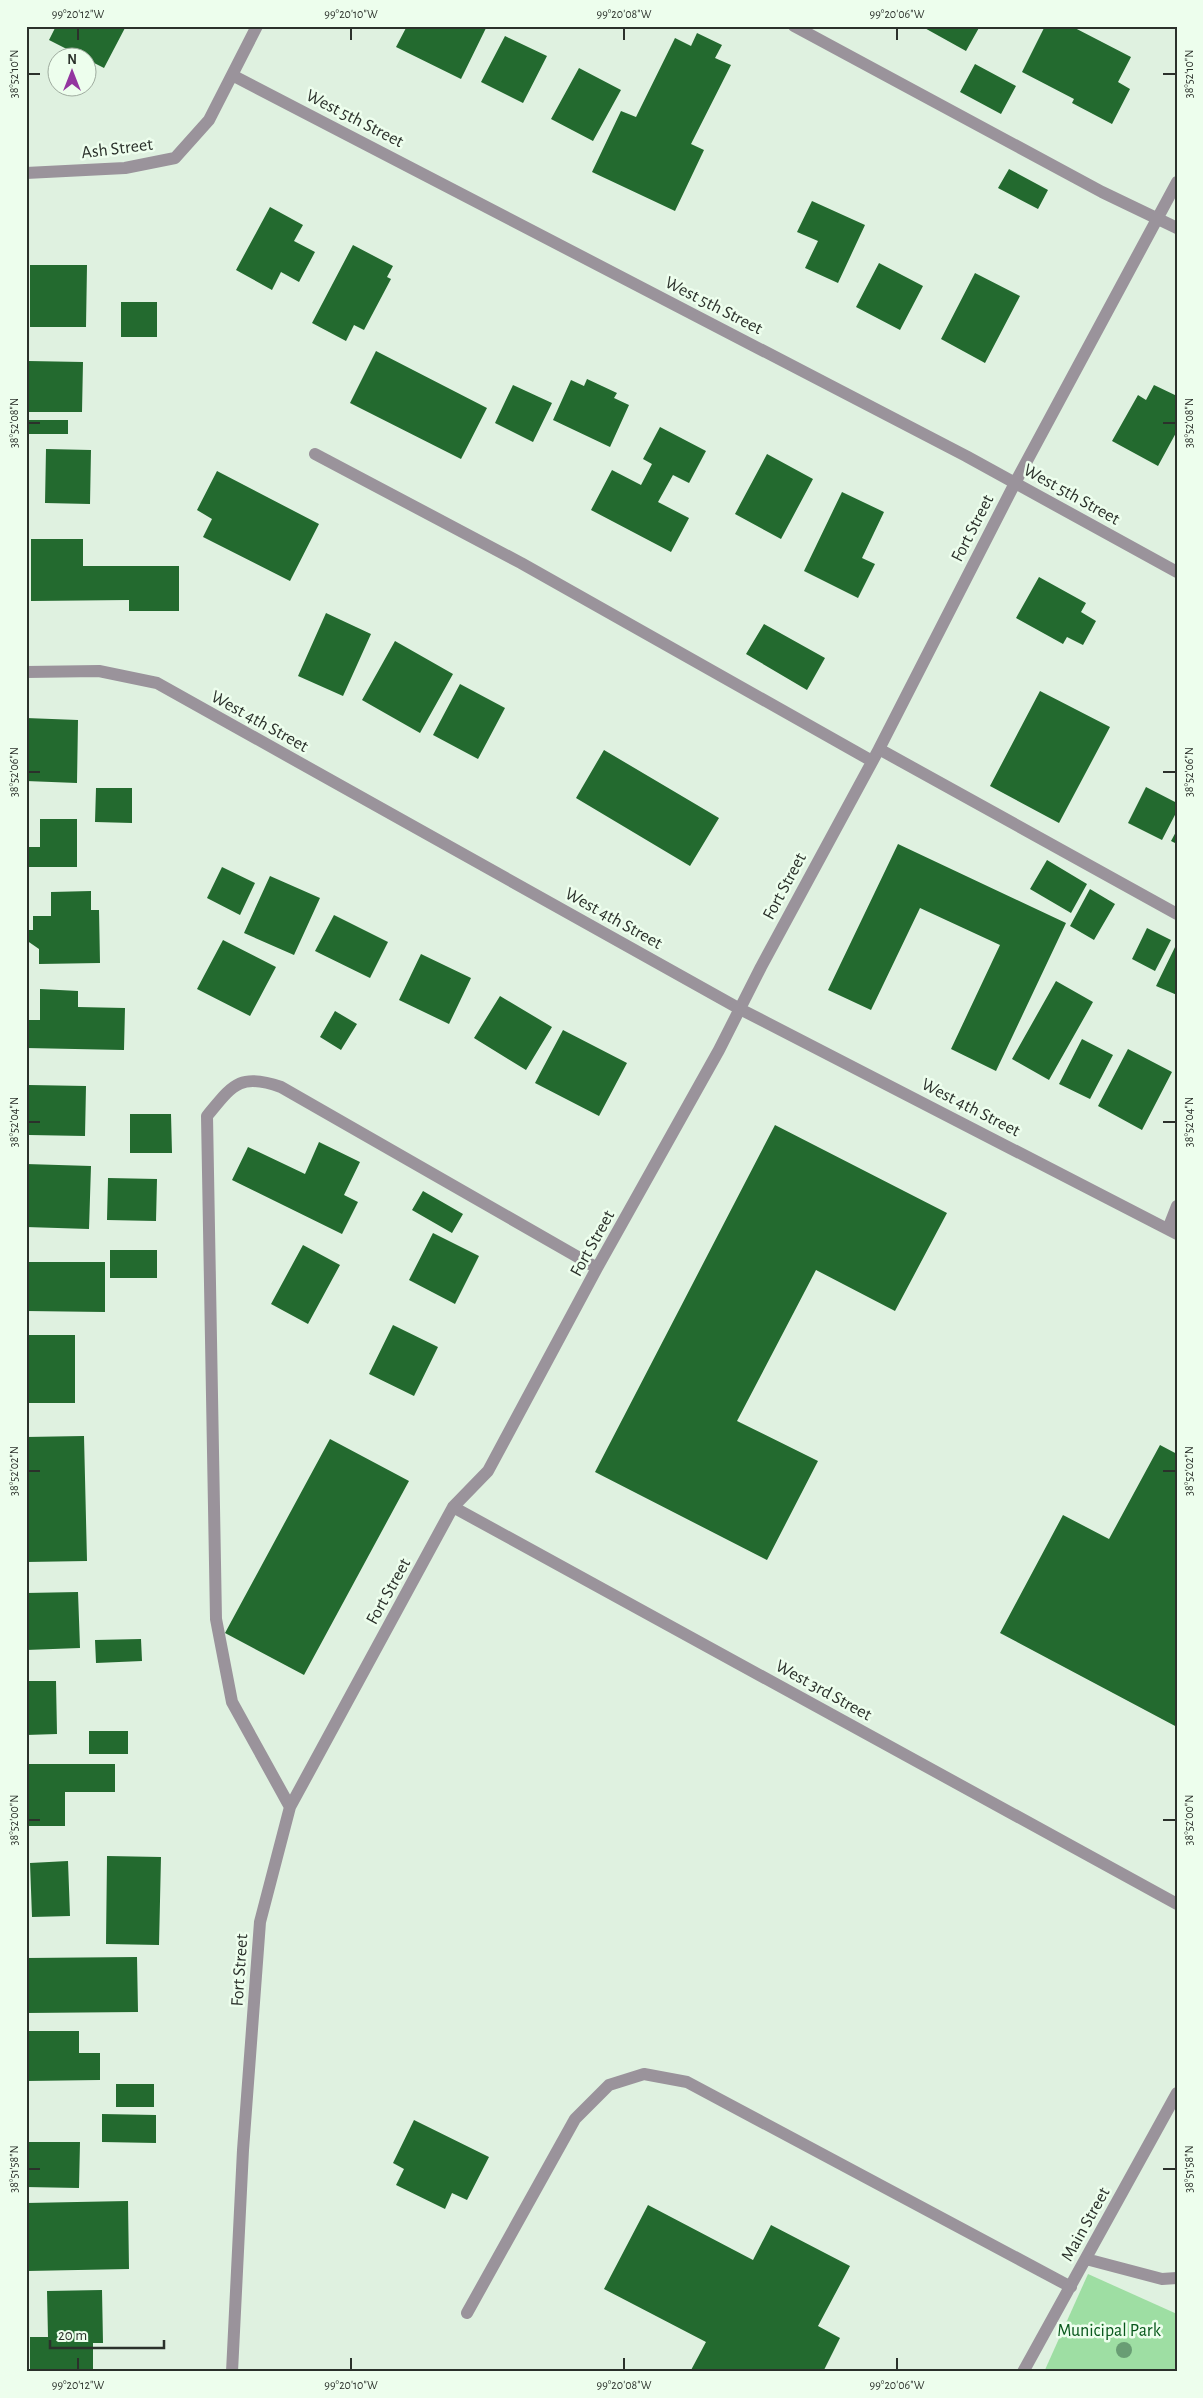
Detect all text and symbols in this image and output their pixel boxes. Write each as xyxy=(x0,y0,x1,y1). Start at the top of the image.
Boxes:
text: 99°20'12"W xyxy=(52,8,104,20)
text: 99°20'10"W xyxy=(324,8,378,20)
text: 99°20'08"W xyxy=(597,8,652,20)
text: 99°20'06"W xyxy=(870,8,925,20)
north arrow xyxy=(48,48,98,98)
text: 38°52'10"N xyxy=(8,50,20,98)
text: 38°52'10"N xyxy=(1183,50,1195,98)
text: N xyxy=(67,53,77,67)
street label: West 5th Street xyxy=(303,87,406,151)
street label: Ash Street xyxy=(80,136,154,162)
street label: West 5th Street xyxy=(662,274,765,338)
text: 38°52'08"N xyxy=(8,398,20,448)
text: 38°52'08"N xyxy=(1183,398,1195,448)
street label: West 5th Street xyxy=(1020,461,1123,529)
street label: Fort Street xyxy=(948,492,998,565)
street label: West 4th Street xyxy=(208,688,311,756)
text: 38°52'06"N xyxy=(8,747,20,797)
text: 38°52'06"N xyxy=(1183,747,1195,797)
street label: Fort Street xyxy=(760,850,810,923)
street label: West 4th Street xyxy=(562,885,665,953)
street label: West 4th Street xyxy=(918,1075,1023,1141)
text: 38°52'04"N xyxy=(8,1097,20,1147)
text: 38°52'04"N xyxy=(1183,1097,1195,1147)
street label: Fort Street xyxy=(567,1207,618,1280)
text: 38°52'02"N xyxy=(8,1446,20,1496)
text: 38°52'02"N xyxy=(1183,1446,1195,1496)
street label: Fort Street xyxy=(363,1555,414,1628)
street label: West 3rd Street xyxy=(772,1657,875,1725)
text: 38°52'00"N xyxy=(8,1795,20,1845)
text: 38°52'00"N xyxy=(1183,1795,1195,1845)
street label: Fort Street xyxy=(228,1933,252,2007)
text: 38°51'58"N xyxy=(8,2145,20,2193)
text: 38°51'58"N xyxy=(1183,2145,1195,2193)
street label: Main Street xyxy=(1058,2184,1114,2264)
scale bar xyxy=(50,2318,164,2350)
park label: Municipal Park xyxy=(1057,2322,1162,2340)
text: 20 m xyxy=(58,2328,87,2343)
text: 99°20'12"W xyxy=(52,2379,104,2391)
text: 99°20'10"W xyxy=(324,2379,378,2391)
text: 99°20'08"W xyxy=(597,2379,652,2391)
text: 99°20'06"W xyxy=(870,2379,925,2391)

